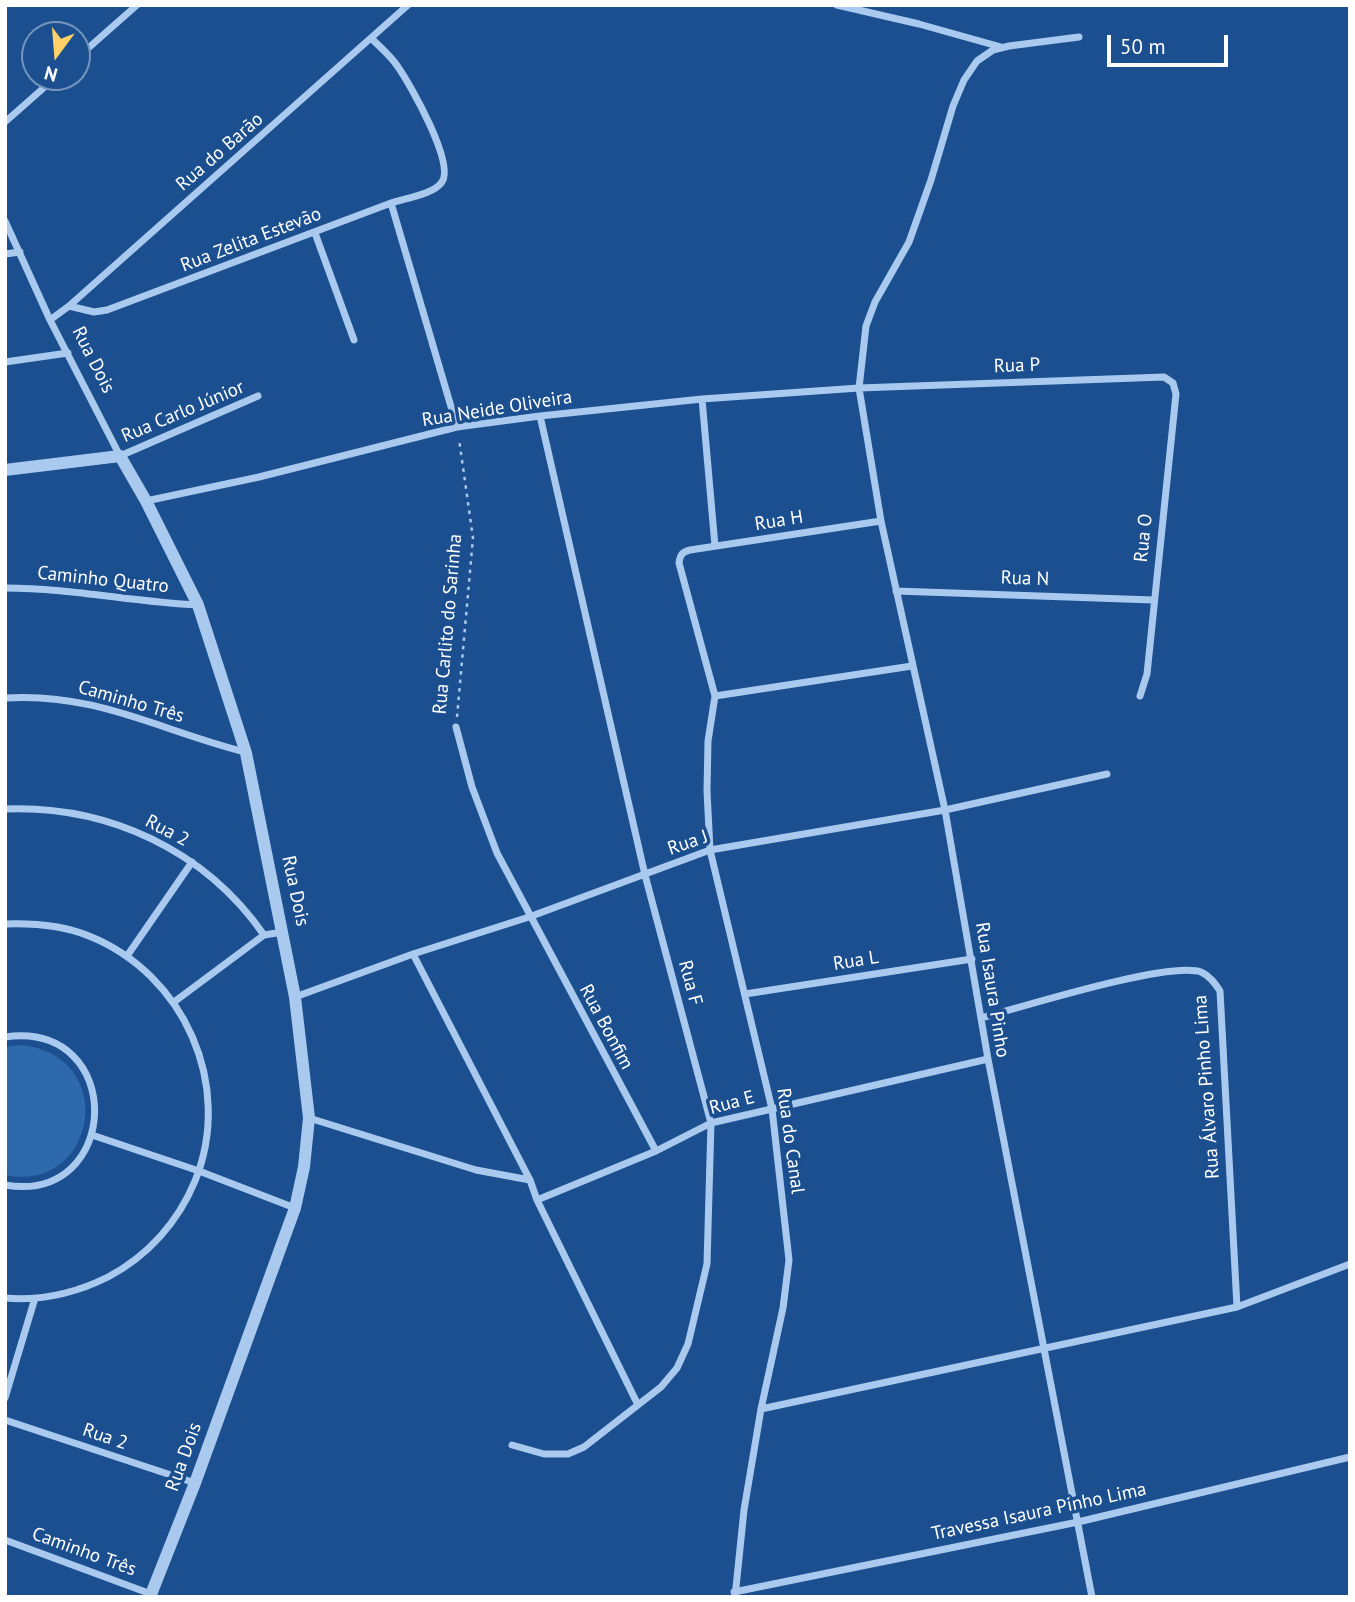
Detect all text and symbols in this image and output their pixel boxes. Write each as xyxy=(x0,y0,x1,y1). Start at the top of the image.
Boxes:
north arrow xyxy=(21,21,91,91)
scale bar xyxy=(1110,21,1231,65)
text: 50 m xyxy=(1120,33,1166,60)
text: N xyxy=(41,61,60,88)
street label: Rua do Barão xyxy=(172,108,268,196)
street label: Rua Zelita Estevão xyxy=(177,203,325,277)
street label: Rua Dois xyxy=(67,323,119,397)
street label: Rua P xyxy=(993,354,1041,378)
street label: Rua Carlo Júnior xyxy=(118,376,248,448)
street label: Rua Neide Oliveira xyxy=(420,386,574,432)
street label: Rua H xyxy=(753,506,805,536)
street label: Rua O xyxy=(1130,513,1158,563)
street label: Rua Carlito do Sarinha xyxy=(429,533,467,715)
street label: Caminho Quatro xyxy=(36,562,170,598)
street label: Rua N xyxy=(1000,567,1050,591)
street label: Caminho Três xyxy=(75,676,187,728)
street label: Rua 2 xyxy=(141,810,193,852)
street label: Rua J xyxy=(665,825,711,861)
street label: Rua Dois xyxy=(276,854,314,928)
street label: Rua Isaura Pinho xyxy=(970,921,1014,1059)
street label: Rua L xyxy=(832,946,880,976)
street label: Rua F xyxy=(673,958,707,1008)
street label: Rua Bonfim xyxy=(574,980,638,1074)
street label: Rua Álvaro Pinho Lima xyxy=(1189,994,1225,1180)
street label: Rua E xyxy=(707,1086,757,1120)
street label: Rua do Canal xyxy=(771,1087,809,1195)
street label: Rua 2 xyxy=(79,1419,131,1455)
street label: Rua Dois xyxy=(161,1419,207,1495)
street label: Travessa Isaura Pinho Lima xyxy=(929,1478,1149,1546)
street label: Caminho Três xyxy=(29,1523,139,1581)

